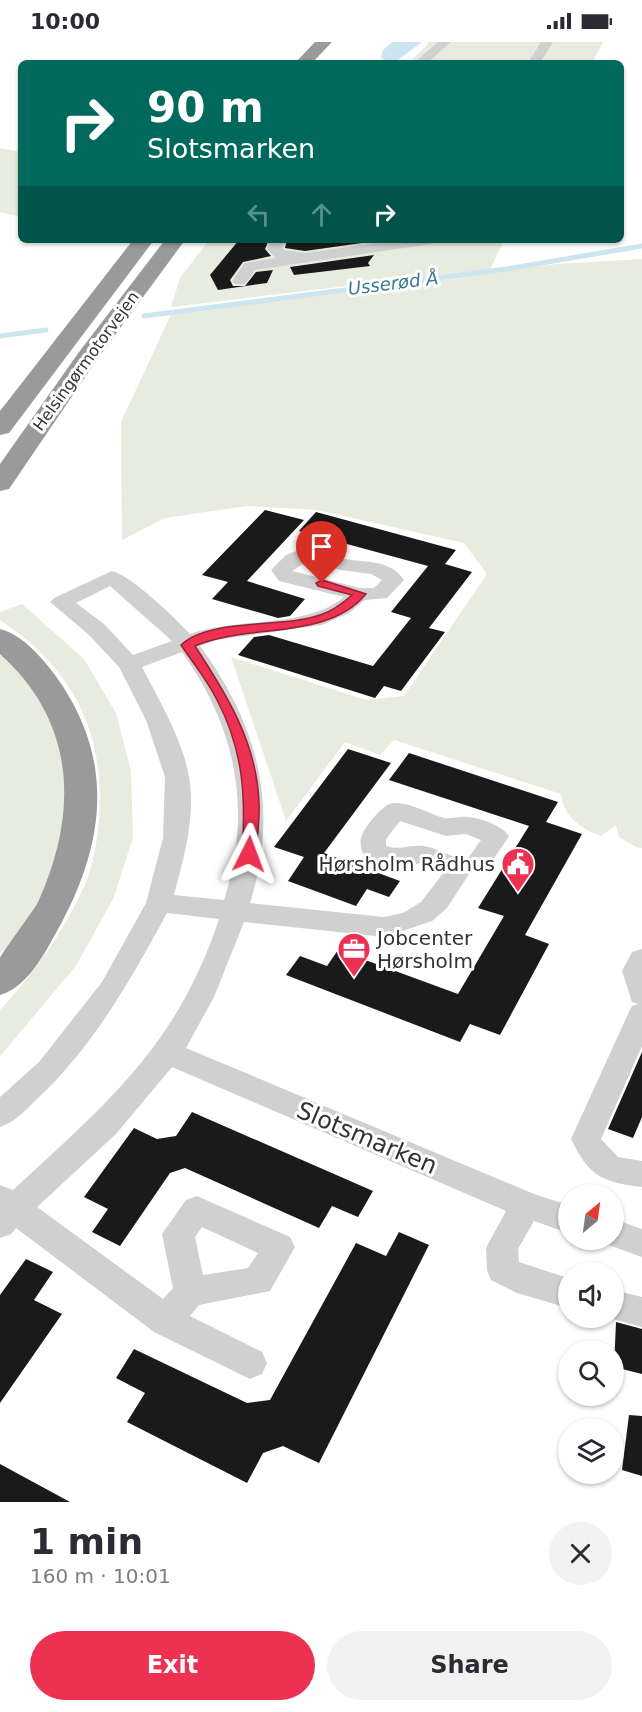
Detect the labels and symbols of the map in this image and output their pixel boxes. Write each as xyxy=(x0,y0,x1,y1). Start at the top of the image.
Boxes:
water label: Usserød Å xyxy=(347,267,439,299)
street label: Helsingørmotorvejen xyxy=(29,288,143,434)
pin xyxy=(296,521,347,583)
position arrow xyxy=(217,822,281,886)
public building icon: Hørsholm Rådhus xyxy=(500,846,536,893)
place label: Hørsholm Rådhus xyxy=(319,852,495,876)
place label: Jobcenter Hørsholm xyxy=(375,926,473,973)
office icon: Jobcenter Hørsholm xyxy=(336,931,372,978)
street label: Slotsmarken xyxy=(293,1096,441,1180)
north arrow xyxy=(558,1184,624,1250)

